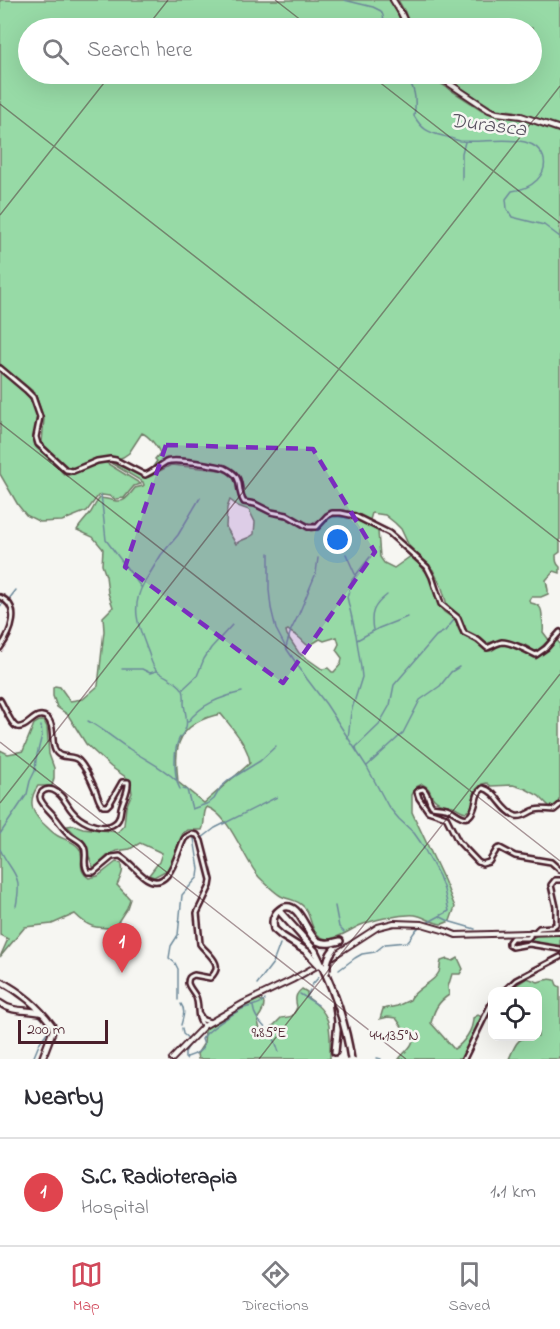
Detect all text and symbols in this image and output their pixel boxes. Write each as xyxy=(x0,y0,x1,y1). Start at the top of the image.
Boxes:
search box xyxy=(18,18,542,84)
icon: search xyxy=(39,35,72,68)
text: Search here xyxy=(87,35,192,67)
water label: Durasca xyxy=(448,106,528,146)
your location xyxy=(323,525,352,554)
pin: 1 xyxy=(102,924,142,973)
map controls xyxy=(488,987,542,1041)
button: locate xyxy=(488,987,542,1041)
scale bar xyxy=(18,1017,108,1044)
text: 200 m xyxy=(27,1018,65,1042)
text: 9.85°E xyxy=(252,1022,286,1044)
text: 44.135°N xyxy=(369,1025,419,1047)
text: Nearby xyxy=(24,1079,103,1117)
text: S.C. Radioterapia xyxy=(81,1162,237,1194)
text: 1 xyxy=(40,1178,47,1207)
text: 1.1 km xyxy=(490,1178,536,1207)
text: Hospital xyxy=(81,1194,149,1223)
tab: Map xyxy=(70,1258,103,1318)
tab: Directions xyxy=(242,1258,309,1318)
tab: Saved xyxy=(448,1258,490,1318)

